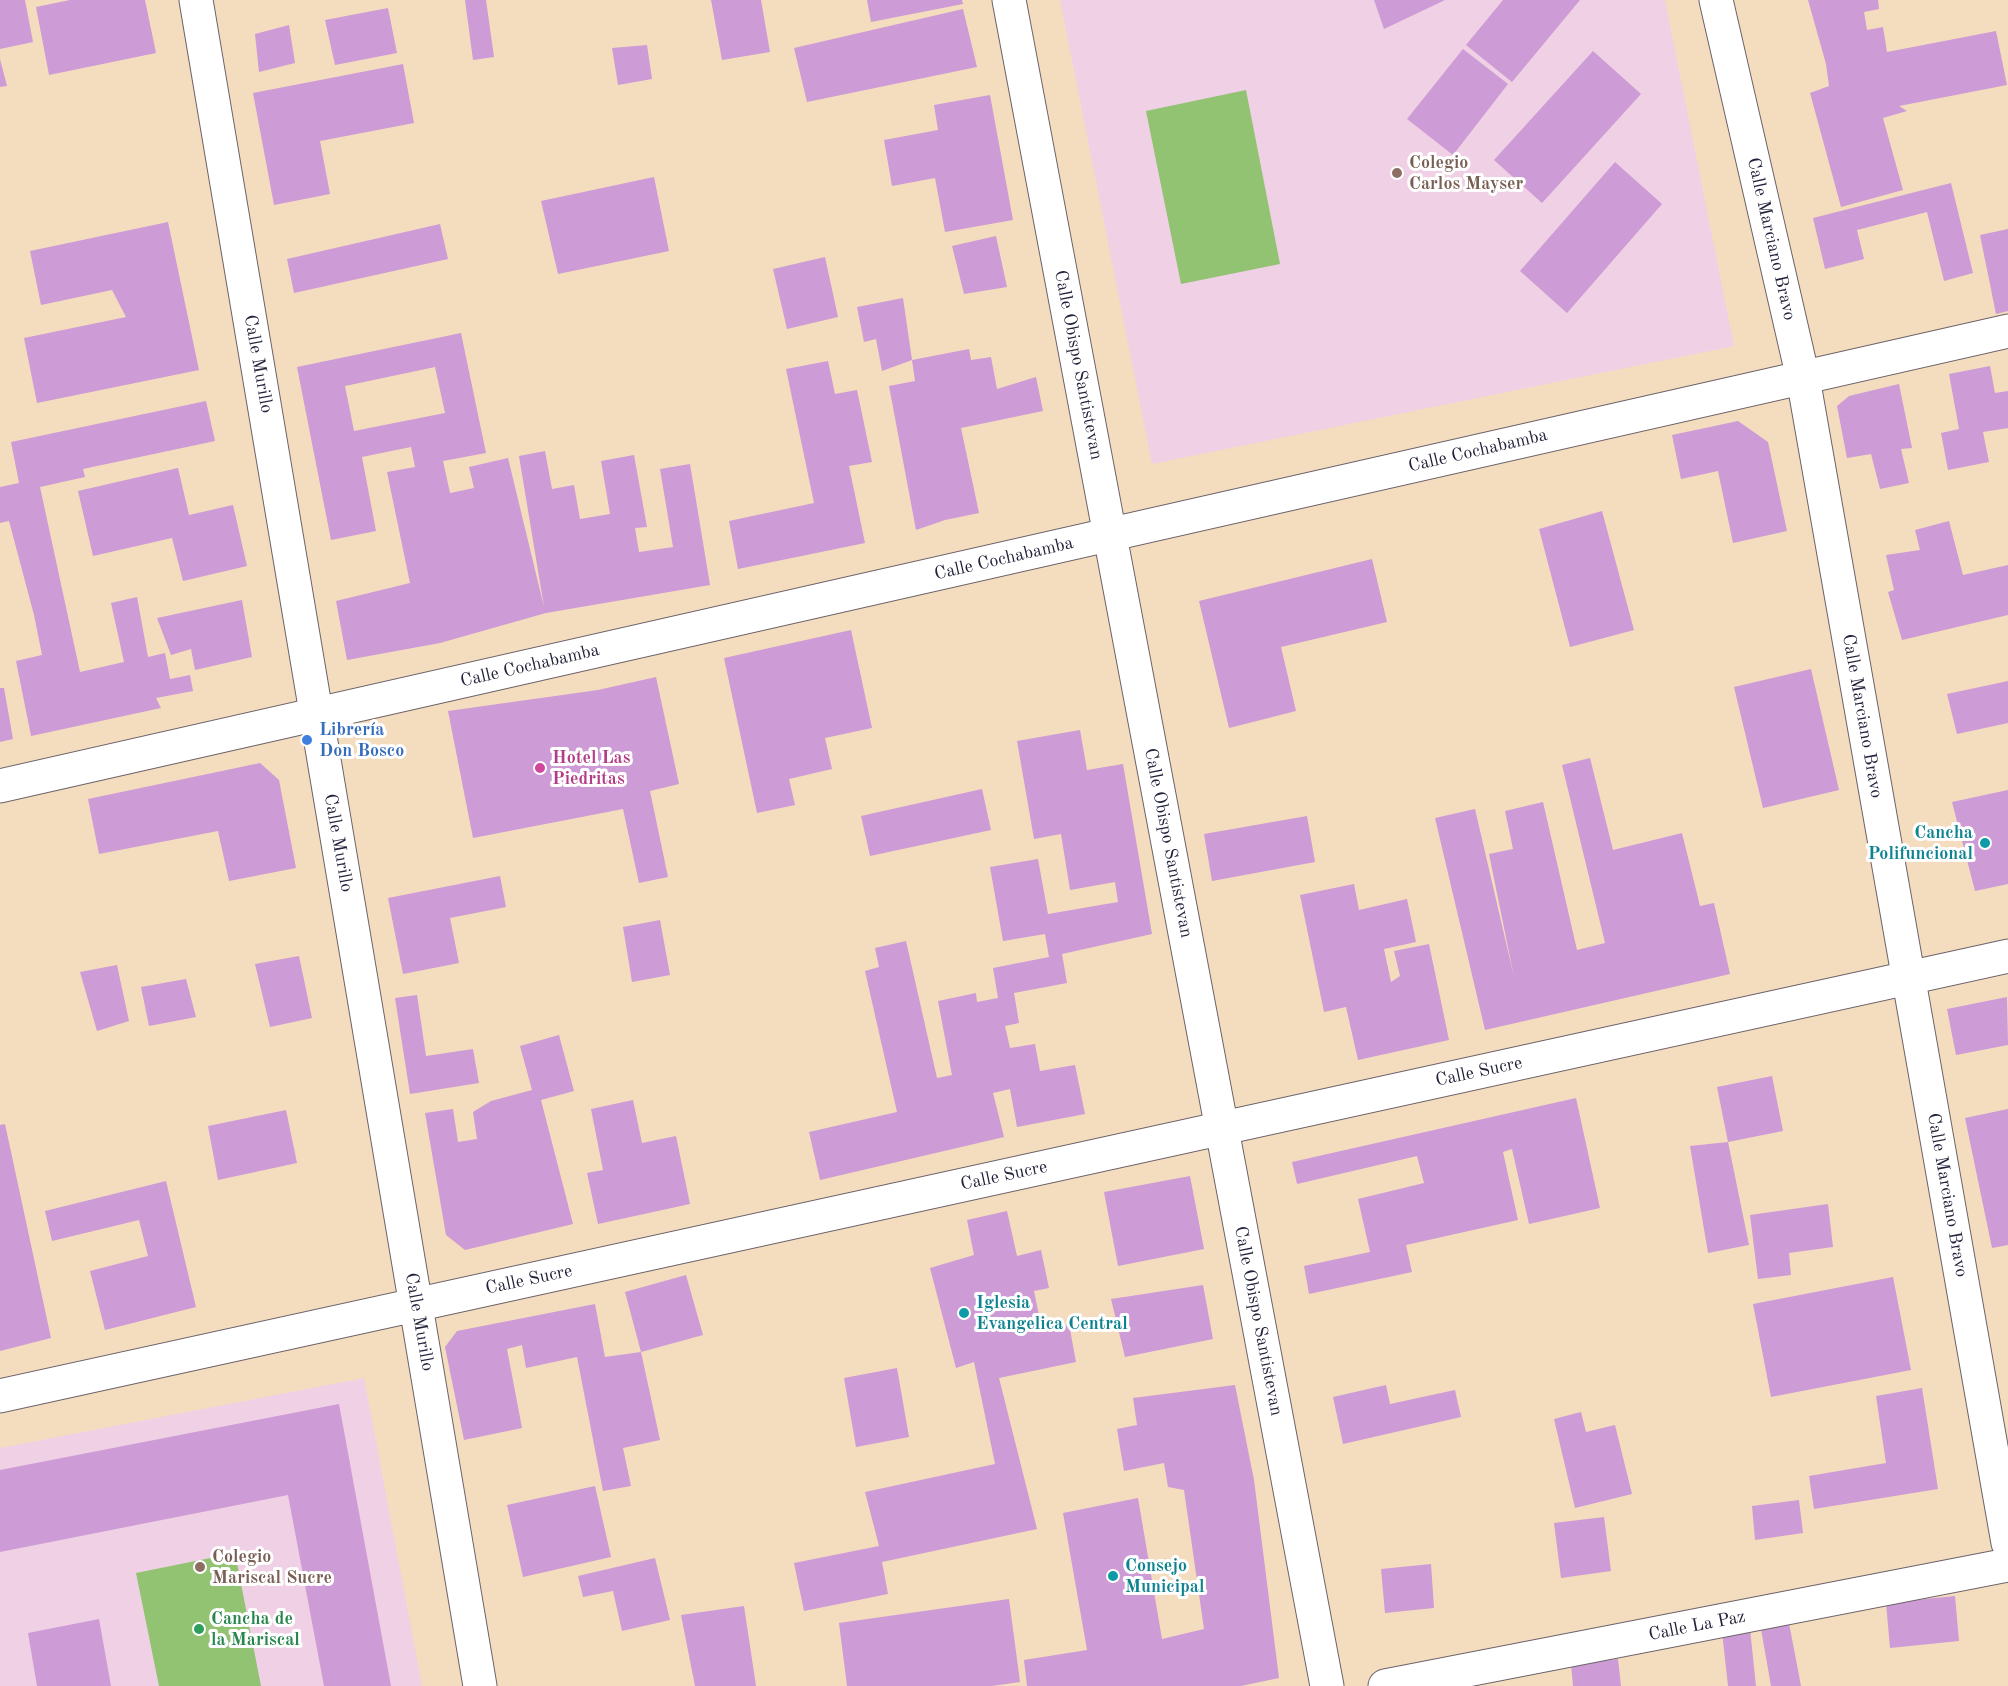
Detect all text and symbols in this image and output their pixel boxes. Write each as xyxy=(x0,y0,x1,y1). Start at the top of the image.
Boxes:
place label: Colegio Carlos Mayser xyxy=(1409,152,1523,195)
street label: Calle Marciano Bravo xyxy=(1742,156,1800,322)
marker: Colegio Carlos Mayser xyxy=(1390,166,1404,180)
street label: Calle Obispo Santistevan xyxy=(1049,268,1107,462)
street label: Calle Murillo xyxy=(239,313,277,415)
street label: Calle Cochabamba xyxy=(1406,425,1550,477)
street label: Calle Cochabamba xyxy=(932,533,1076,585)
street label: Calle Marciano Bravo xyxy=(1837,632,1887,800)
street label: Calle Cochabamba xyxy=(458,640,602,692)
place label: Librería Don Bosco xyxy=(319,719,404,762)
marker: Librería Don Bosco xyxy=(300,733,314,747)
street label: Calle Obispo Santistevan xyxy=(1139,746,1197,940)
place label: Hotel Las Piedritas xyxy=(552,747,630,789)
marker: Hotel Las Piedritas xyxy=(533,761,547,775)
street label: Calle Murillo xyxy=(319,792,357,894)
place label: Cancha Polifuncional xyxy=(1868,822,1973,864)
marker: Cancha Polifuncional xyxy=(1978,836,1992,850)
street label: Calle Sucre xyxy=(1434,1052,1524,1092)
street label: Calle Marciano Bravo xyxy=(1922,1111,1972,1279)
street label: Calle Sucre xyxy=(959,1156,1049,1196)
street label: Calle Obispo Santistevan xyxy=(1229,1224,1287,1418)
street label: Calle Sucre xyxy=(484,1260,574,1300)
street label: Calle Murillo xyxy=(400,1271,438,1373)
place label: Iglesia Evangelica Central xyxy=(976,1292,1128,1334)
marker: Iglesia Evangelica Central xyxy=(957,1306,971,1320)
place label: Colegio Mariscal Sucre xyxy=(212,1546,332,1588)
place label: Consejo Municipal xyxy=(1125,1555,1204,1598)
marker: Colegio Mariscal Sucre xyxy=(193,1560,207,1574)
marker: Consejo Municipal xyxy=(1106,1569,1120,1583)
street label: Calle La Paz xyxy=(1647,1606,1747,1646)
place label: Cancha de la Mariscal xyxy=(211,1608,300,1650)
marker: Cancha de la Mariscal xyxy=(192,1622,206,1636)

